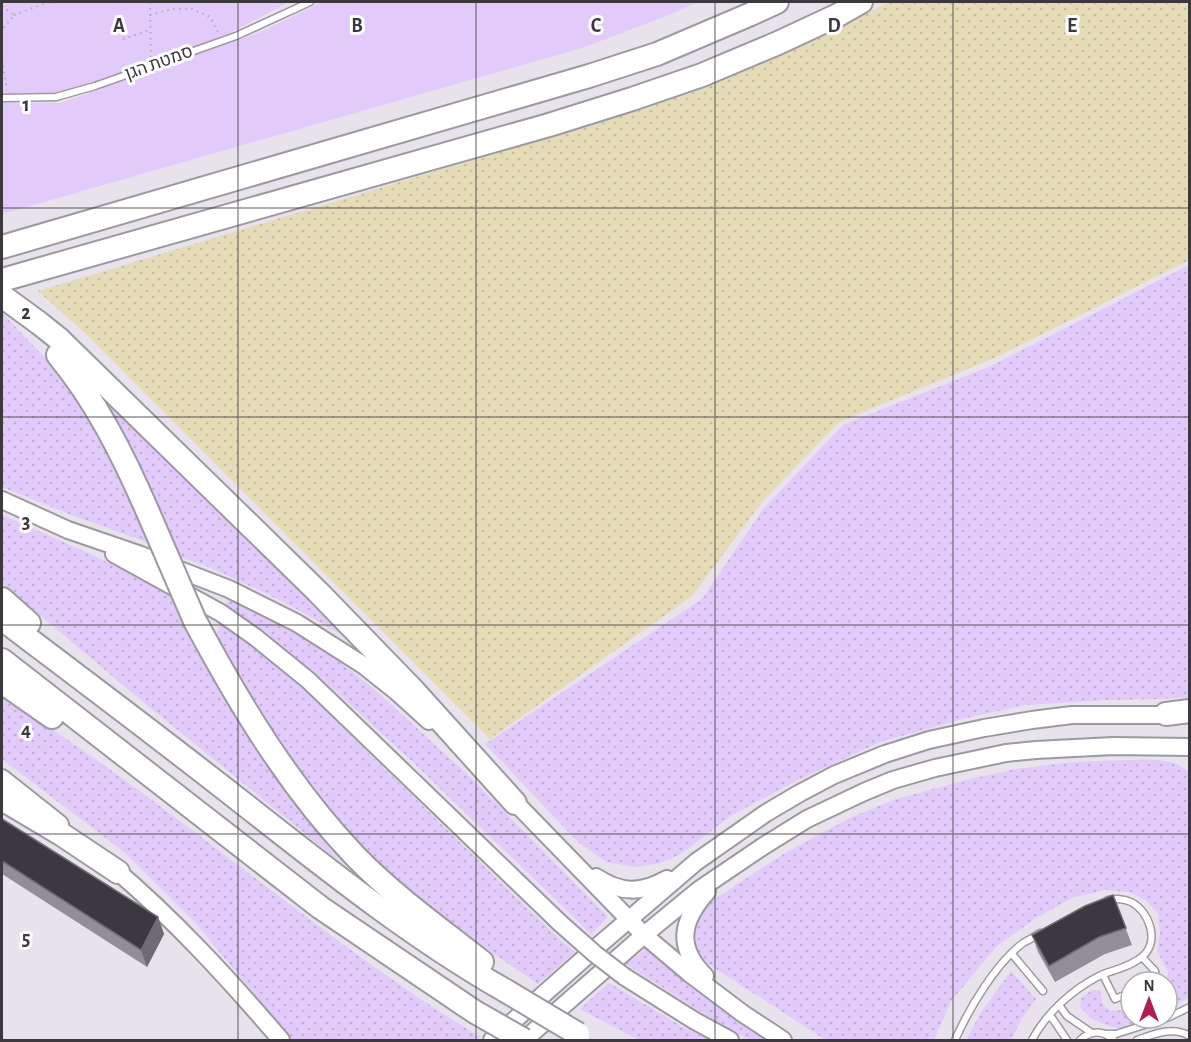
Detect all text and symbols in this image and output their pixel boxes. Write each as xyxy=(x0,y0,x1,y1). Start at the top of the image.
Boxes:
text: A xyxy=(113,16,125,36)
text: B xyxy=(351,16,363,36)
text: C xyxy=(591,16,602,36)
text: D xyxy=(827,16,841,36)
text: E xyxy=(1067,16,1077,36)
street label: סמטת הגן xyxy=(123,42,195,84)
text: 1 xyxy=(22,95,30,115)
text: 2 xyxy=(21,303,31,323)
text: 3 xyxy=(22,512,30,532)
text: 4 xyxy=(21,720,31,740)
text: 5 xyxy=(22,929,30,949)
north arrow xyxy=(1119,970,1179,1030)
text: N xyxy=(1143,978,1155,994)

